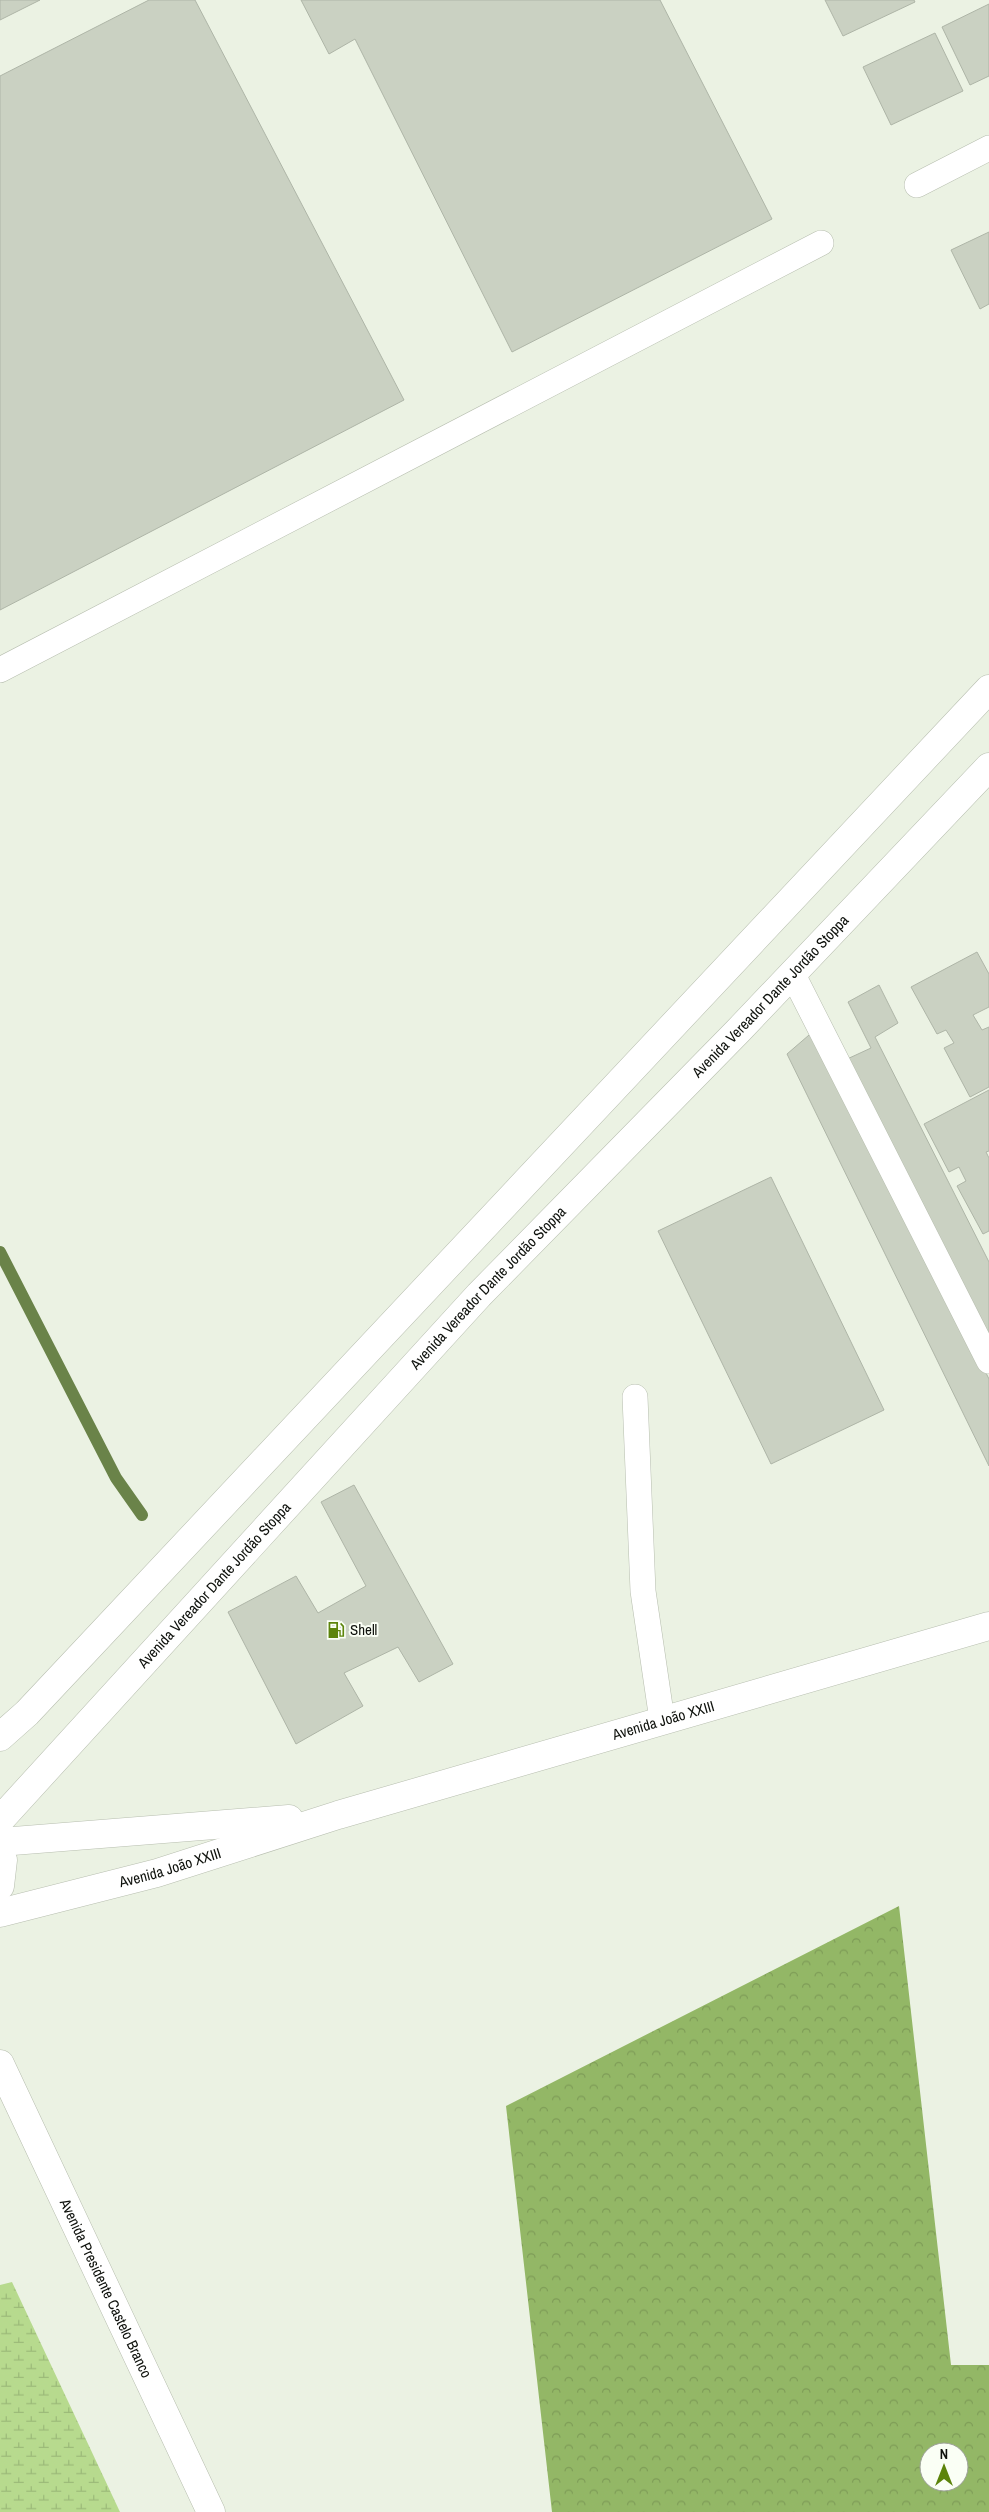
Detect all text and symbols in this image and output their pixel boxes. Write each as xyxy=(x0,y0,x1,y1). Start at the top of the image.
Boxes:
street label: Avenida Vereador Dante Jordão Stoppa xyxy=(686,910,853,1083)
street label: Avenida Vereador Dante Jordão Stoppa xyxy=(404,1201,571,1375)
street label: Avenida Vereador Dante Jordão Stoppa xyxy=(132,1497,295,1673)
place label: Shell xyxy=(350,1619,377,1640)
fuel station icon: Shell xyxy=(326,1620,346,1640)
street label: Avenida João XXIII xyxy=(609,1695,717,1745)
street label: Avenida João XXIII xyxy=(116,1842,223,1892)
street label: Avenida Presidente Castelo Branco xyxy=(55,2194,157,2381)
north arrow xyxy=(919,2442,969,2492)
text: N xyxy=(940,2445,948,2463)

